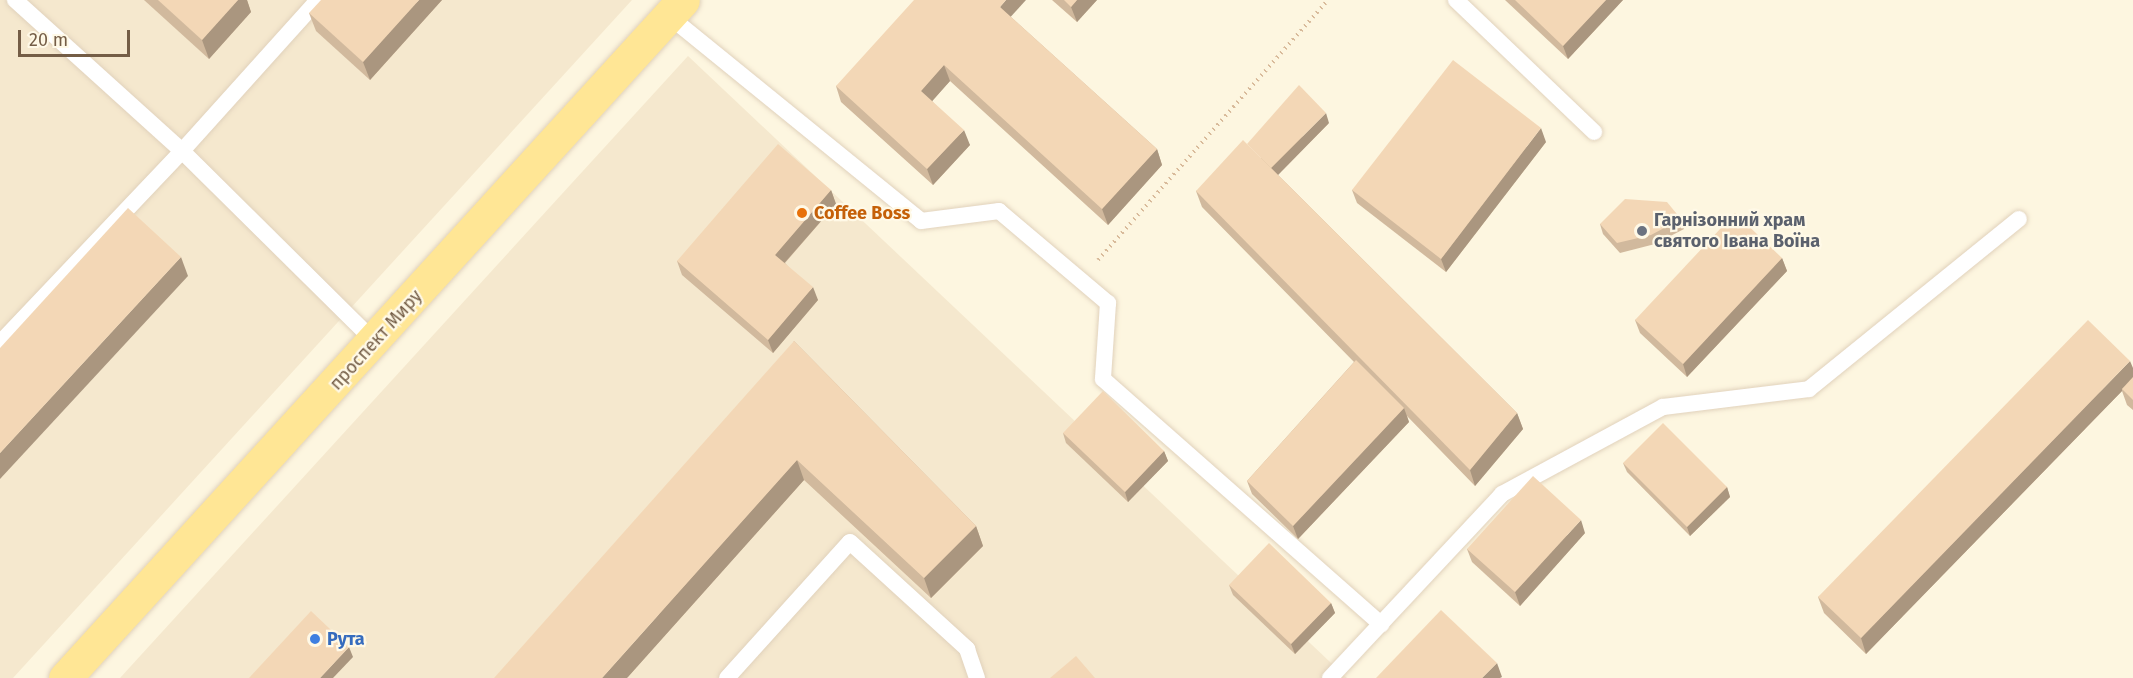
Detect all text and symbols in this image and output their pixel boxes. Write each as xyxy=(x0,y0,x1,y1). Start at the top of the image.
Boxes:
scale bar xyxy=(21,18,134,56)
text: 20 m xyxy=(29,29,68,51)
place label: Coffee Boss xyxy=(814,202,910,224)
marker: Coffee Boss xyxy=(795,206,809,220)
place label: Гарнізонний храм святого Івана Воїна xyxy=(1654,210,1820,252)
marker: Гарнізонний храм святого Івана Воїна xyxy=(1635,224,1649,238)
street label: проспект Миру xyxy=(325,285,427,395)
place label: Рута xyxy=(327,628,365,650)
marker: Рута xyxy=(308,632,322,646)

